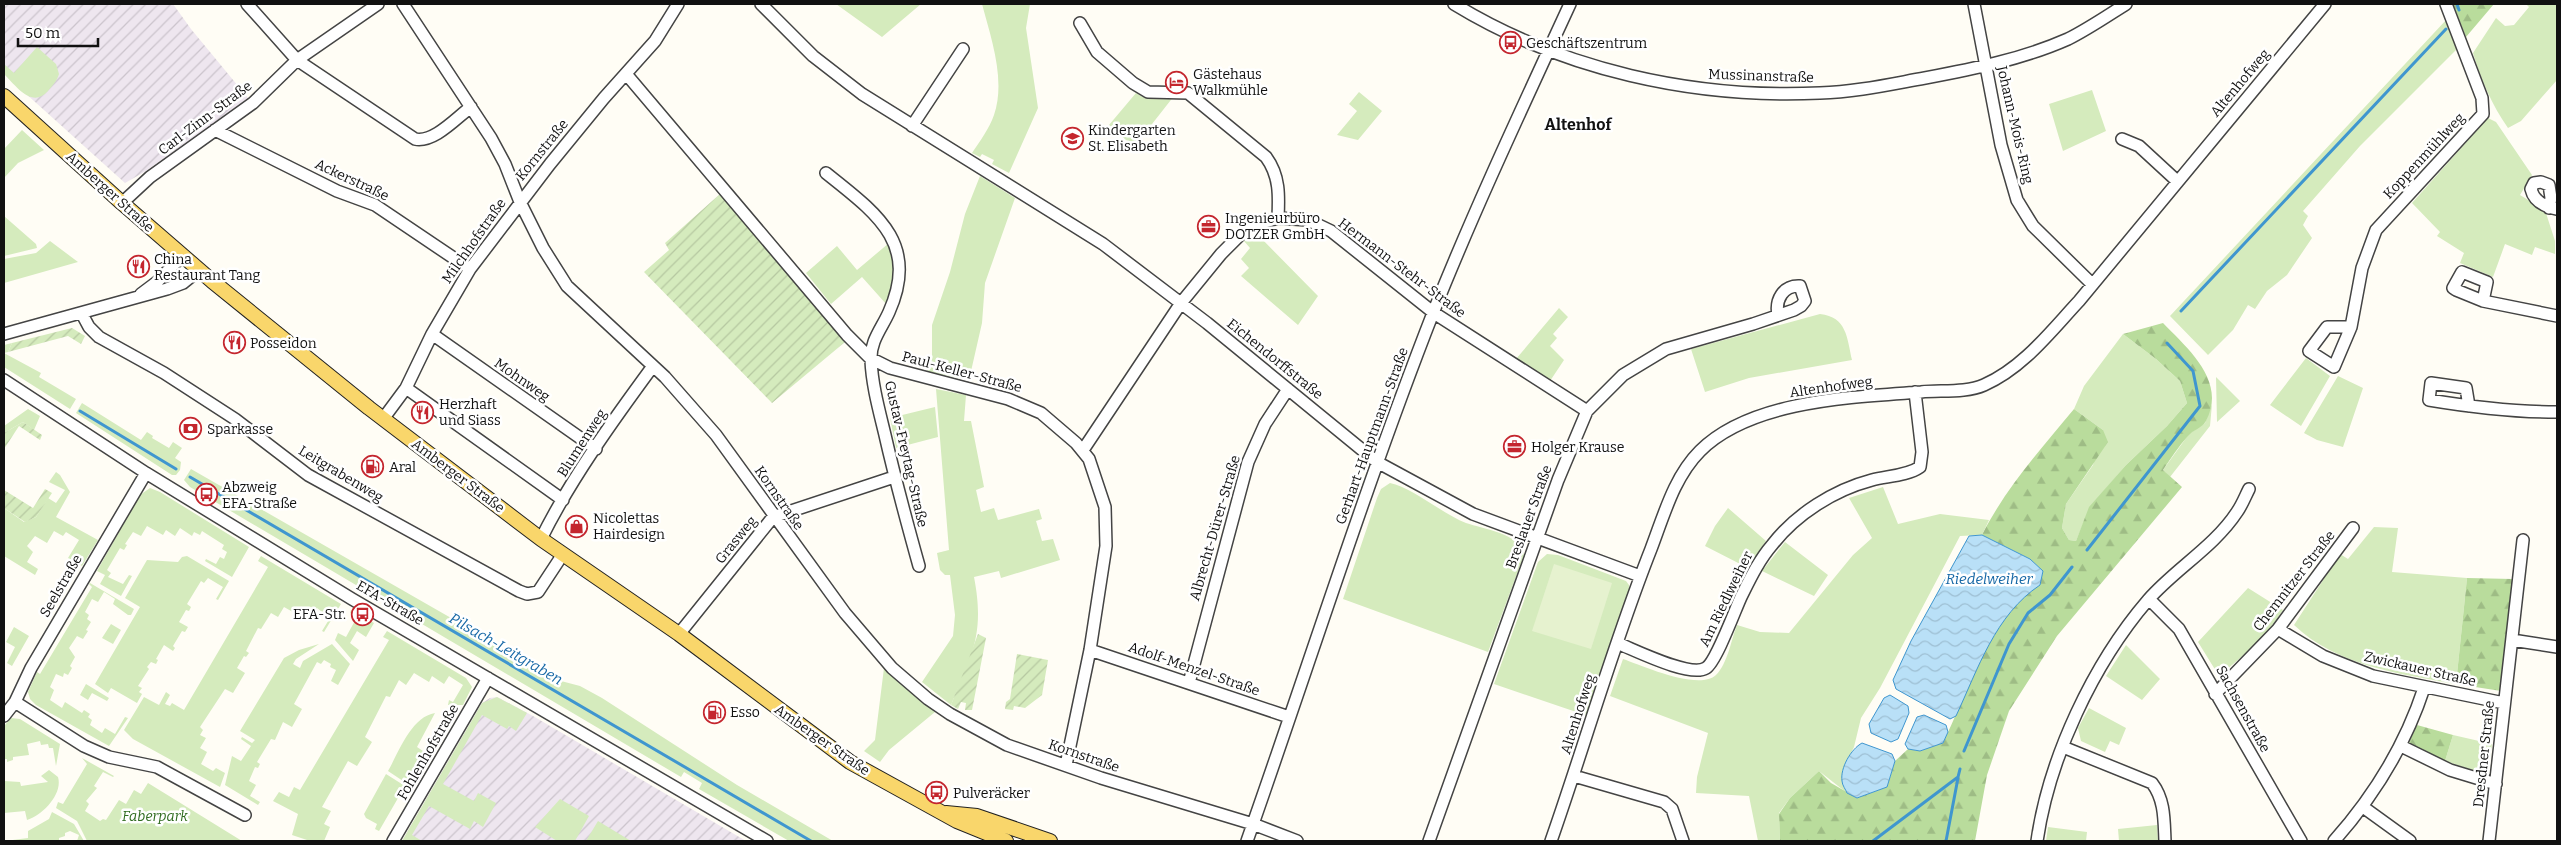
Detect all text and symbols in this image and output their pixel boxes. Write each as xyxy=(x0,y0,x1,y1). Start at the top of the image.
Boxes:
scale bar xyxy=(18,15,98,47)
text: 50 m xyxy=(25,24,61,42)
bus stop icon: Geschäftszentrum xyxy=(1498,31,1522,55)
place label: Geschäftszentrum xyxy=(1526,35,1648,52)
street label: Altenhofweg xyxy=(2207,45,2273,120)
street label: Johann-Mois-Ring xyxy=(1993,63,2037,186)
place label: Gästehaus Walkmühle xyxy=(1193,66,1268,99)
street label: Mussinanstraße xyxy=(1708,66,1814,86)
hotel icon: Gästehaus Walkmühle xyxy=(1165,70,1189,94)
street label: Carl-Zinn-Straße xyxy=(155,77,255,159)
street label: Koppenmühlweg xyxy=(2380,109,2468,203)
district label: Altenhof xyxy=(1545,115,1612,134)
street label: Kornstraße xyxy=(512,116,572,184)
place label: Kindergarten St. Elisabeth xyxy=(1088,122,1176,155)
school or university icon: Kindergarten St. Elisabeth xyxy=(1060,126,1084,150)
street label: Amberger Straße xyxy=(63,148,157,236)
street label: Ackerstraße xyxy=(312,156,392,204)
street label: Milchhofstraße xyxy=(438,195,510,287)
place label: Ingenieurbüro DOTZER GmbH xyxy=(1225,210,1325,243)
office icon: Ingenieurbüro DOTZER GmbH xyxy=(1197,214,1221,238)
street label: Hermann-Stehr-Straße xyxy=(1335,215,1469,321)
place label: China Restaurant Tang xyxy=(154,251,261,284)
restaurant icon: China Restaurant Tang xyxy=(126,255,150,279)
street label: Eichendorffstraße xyxy=(1224,315,1326,403)
restaurant icon: Posseidon xyxy=(222,331,246,355)
place label: Posseidon xyxy=(250,335,317,352)
street label: Gerhart-Hauptmann-Straße xyxy=(1332,345,1412,527)
street label: Paul-Keller-Straße xyxy=(900,348,1024,396)
street label: Mohnweg xyxy=(491,355,553,405)
street label: Altenhofweg xyxy=(1789,373,1874,401)
street label: Gustav-Freytag-Straße xyxy=(881,379,931,529)
place label: Herzhaft und Siass xyxy=(439,396,501,429)
restaurant icon: Herzhaft und Siass xyxy=(411,400,435,424)
street label: Blumenweg xyxy=(554,406,610,480)
bank icon: Sparkasse xyxy=(179,417,203,441)
place label: Sparkasse xyxy=(207,421,273,438)
street label: Amberger Straße xyxy=(408,435,508,517)
office icon: Holger Krause xyxy=(1503,435,1527,459)
place label: Holger Krause xyxy=(1531,439,1624,456)
street label: Leitgrabenweg xyxy=(295,442,387,506)
street label: Albrecht-Dürer-Straße xyxy=(1186,453,1244,603)
fuel station icon: Aral xyxy=(361,455,385,479)
place label: Aral xyxy=(389,459,416,476)
street label: Kornstraße xyxy=(751,463,807,533)
street label: Breslauer Straße xyxy=(1502,463,1556,571)
place label: Abzweig EFA-Straße xyxy=(222,479,297,512)
bus stop icon: Abzweig EFA-Straße xyxy=(194,483,218,507)
place label: Nicolettas Hairdesign xyxy=(593,510,665,543)
street label: Grasweg xyxy=(712,513,761,567)
shop icon: Nicolettas Hairdesign xyxy=(565,514,589,538)
street label: Chemnitzer Straße xyxy=(2249,527,2339,635)
street label: Am Riedlweiher xyxy=(1696,549,1756,649)
street label: Seelstraße xyxy=(36,552,86,620)
water label: Riedelweiher xyxy=(1945,570,2033,588)
street label: EFA-Straße xyxy=(353,577,427,629)
bus stop icon: EFA-Str. xyxy=(350,602,374,626)
place label: EFA-Str. xyxy=(293,606,346,623)
water label: Pilsach-Leitgraben xyxy=(446,609,566,689)
street label: Adolf-Menzel-Straße xyxy=(1126,639,1262,699)
street label: Zwickauer Straße xyxy=(2362,648,2478,690)
street label: Sachsenstraße xyxy=(2212,663,2274,755)
street label: Altenhofweg xyxy=(1557,672,1599,756)
fuel station icon: Esso xyxy=(702,700,726,724)
street label: Dresdner Straße xyxy=(2470,700,2498,808)
street label: Fohlenhofstraße xyxy=(394,701,462,803)
street label: Amberger Straße xyxy=(771,701,873,779)
place label: Esso xyxy=(730,704,760,721)
street label: Kornstraße xyxy=(1046,736,1122,776)
bus stop icon: Pulveräcker xyxy=(925,781,949,805)
place label: Pulveräcker xyxy=(953,785,1030,802)
park label: Faberpark xyxy=(122,808,188,825)

